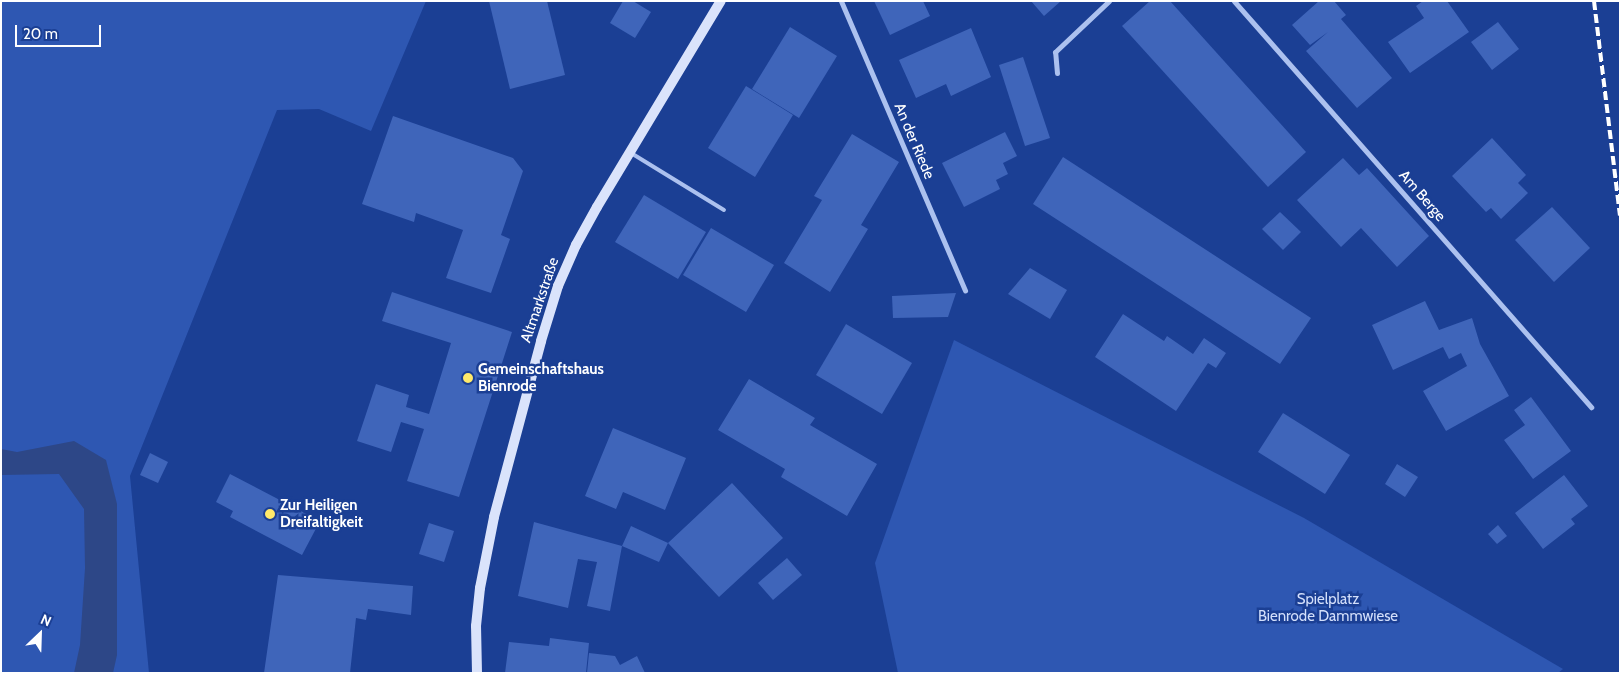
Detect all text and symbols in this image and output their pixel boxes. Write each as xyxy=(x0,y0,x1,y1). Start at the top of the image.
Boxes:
scale bar xyxy=(18,15,104,47)
text: 20 m xyxy=(23,25,58,43)
street label: An der Riede xyxy=(890,100,938,182)
street label: Am Berge xyxy=(1395,167,1449,225)
street label: Altmarkstraße xyxy=(517,255,563,345)
place label: Gemeinschaftshaus Bienrode xyxy=(478,360,604,395)
marker: Gemeinschaftshaus Bienrode xyxy=(462,372,474,384)
place label: Zur Heiligen Dreifaltigkeit xyxy=(280,496,363,531)
marker: Zur Heiligen Dreifaltigkeit xyxy=(264,508,276,520)
park label: Spielplatz Bienrode Dammwiese xyxy=(1258,590,1398,625)
north arrow xyxy=(15,609,65,659)
text: N xyxy=(38,610,54,631)

